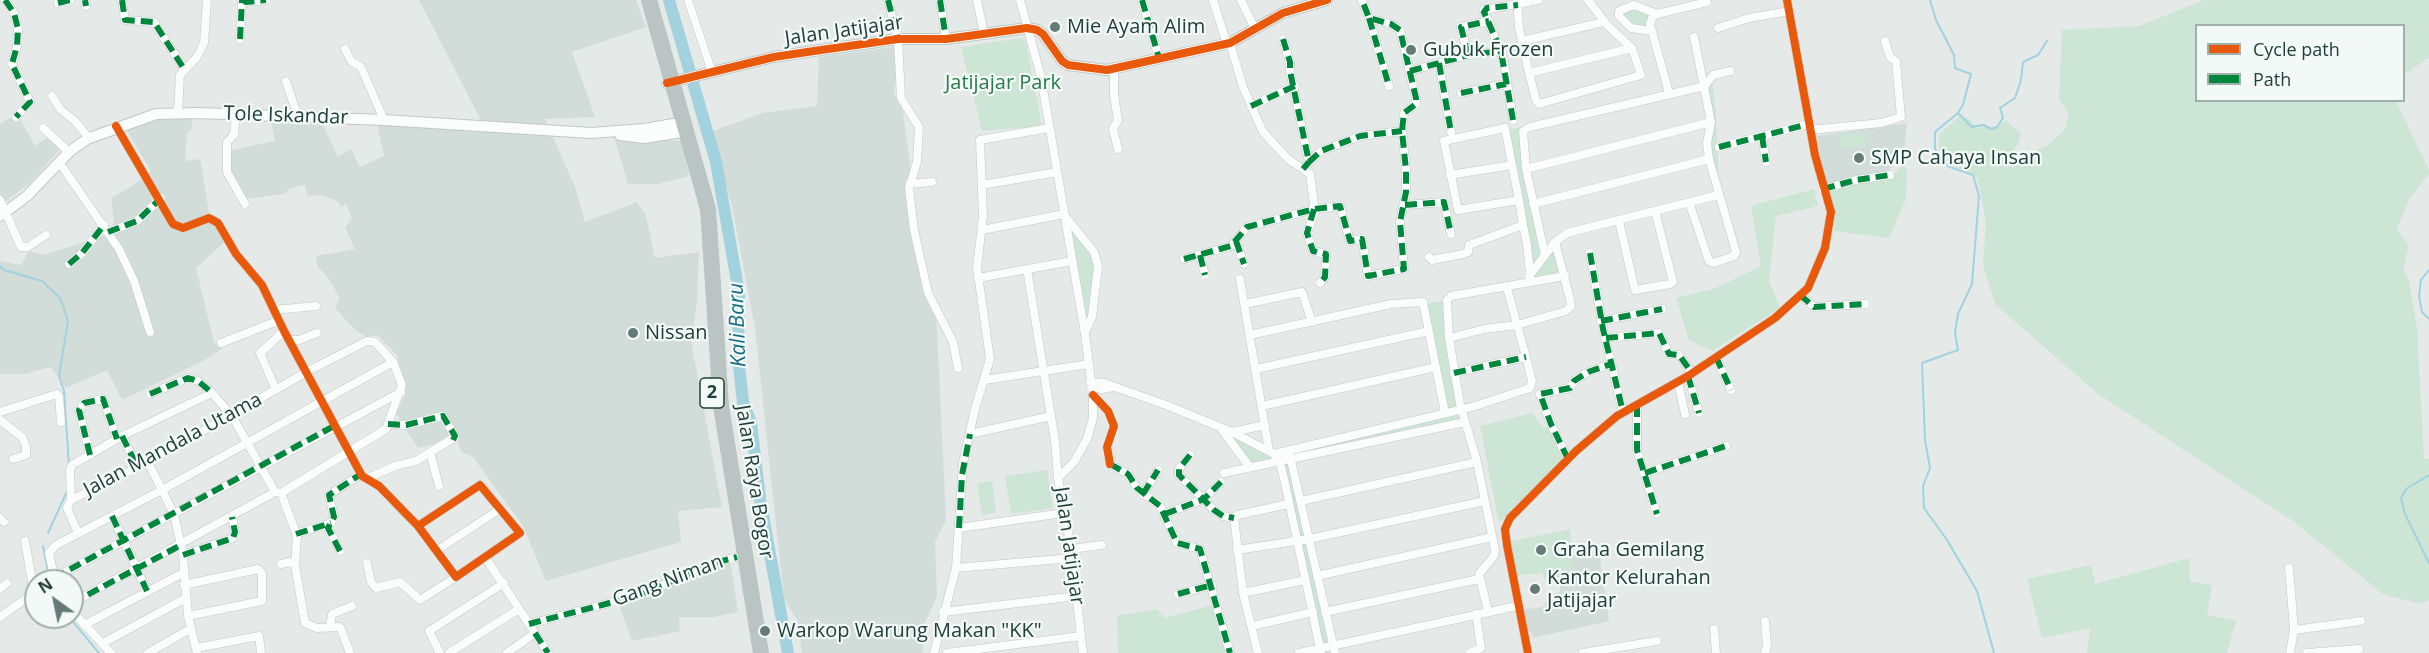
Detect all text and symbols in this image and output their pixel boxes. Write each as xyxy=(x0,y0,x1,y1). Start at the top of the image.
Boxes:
street label: Jalan Jatijajar xyxy=(783,11,905,51)
place label: Mie Ayam Alim xyxy=(1067,15,1205,39)
marker: Mie Ayam Alim xyxy=(1048,20,1062,34)
legend xyxy=(2195,24,2405,102)
text: Cycle path xyxy=(2253,37,2340,61)
place label: Gubuk Frozen xyxy=(1423,38,1553,62)
marker: Gubuk Frozen xyxy=(1404,43,1418,57)
text: Path xyxy=(2253,67,2291,91)
park label: Jatijajar Park xyxy=(945,71,1061,95)
street label: Tole Iskandar xyxy=(223,102,349,130)
place label: SMP Cahaya Insan xyxy=(1871,146,2041,170)
marker: SMP Cahaya Insan xyxy=(1852,151,1866,165)
water label: Kali Baru xyxy=(724,282,752,368)
place label: Nissan xyxy=(645,321,708,345)
marker: Nissan xyxy=(626,326,640,340)
road number: 2 xyxy=(700,378,724,408)
street label: Jalan Mandala Utama xyxy=(80,388,266,502)
street label: Jalan Raya Bogor xyxy=(730,403,778,561)
street label: Jalan Jatijajar xyxy=(1049,485,1089,607)
place label: Graha Gemilang xyxy=(1553,538,1704,562)
marker: Graha Gemilang xyxy=(1534,543,1548,557)
street label: Gang Niman xyxy=(609,550,727,612)
place label: Kantor Kelurahan Jatijajar xyxy=(1547,566,1711,613)
north arrow xyxy=(24,569,84,629)
text: N xyxy=(34,573,57,598)
marker: Kantor Kelurahan Jatijajar xyxy=(1528,582,1542,596)
place label: Warkop Warung Makan "KK" xyxy=(777,619,1042,643)
marker: Warkop Warung Makan "KK" xyxy=(758,624,772,638)

